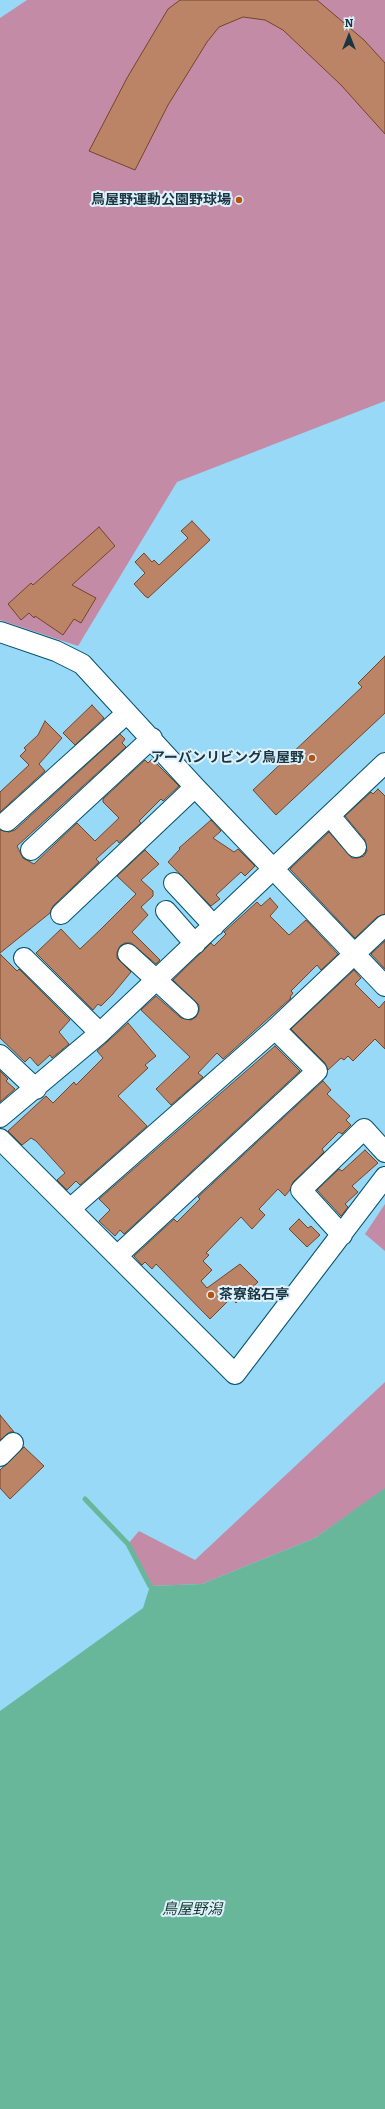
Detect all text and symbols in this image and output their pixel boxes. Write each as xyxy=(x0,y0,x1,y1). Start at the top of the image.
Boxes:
north arrow xyxy=(329,16,369,56)
text: N xyxy=(345,17,353,30)
place label: 鳥屋野運動公園野球場 xyxy=(91,192,231,208)
marker: 鳥屋野運動公園野球場 xyxy=(234,195,244,205)
place label: アーバンリビング鳥屋野 xyxy=(151,750,304,766)
marker: アーバンリビング鳥屋野 xyxy=(307,753,317,763)
place label: 茶寮銘石亭 xyxy=(219,1287,289,1303)
marker: 茶寮銘石亭 xyxy=(206,1290,216,1300)
water label: 鳥屋野潟 xyxy=(162,1901,222,1919)

